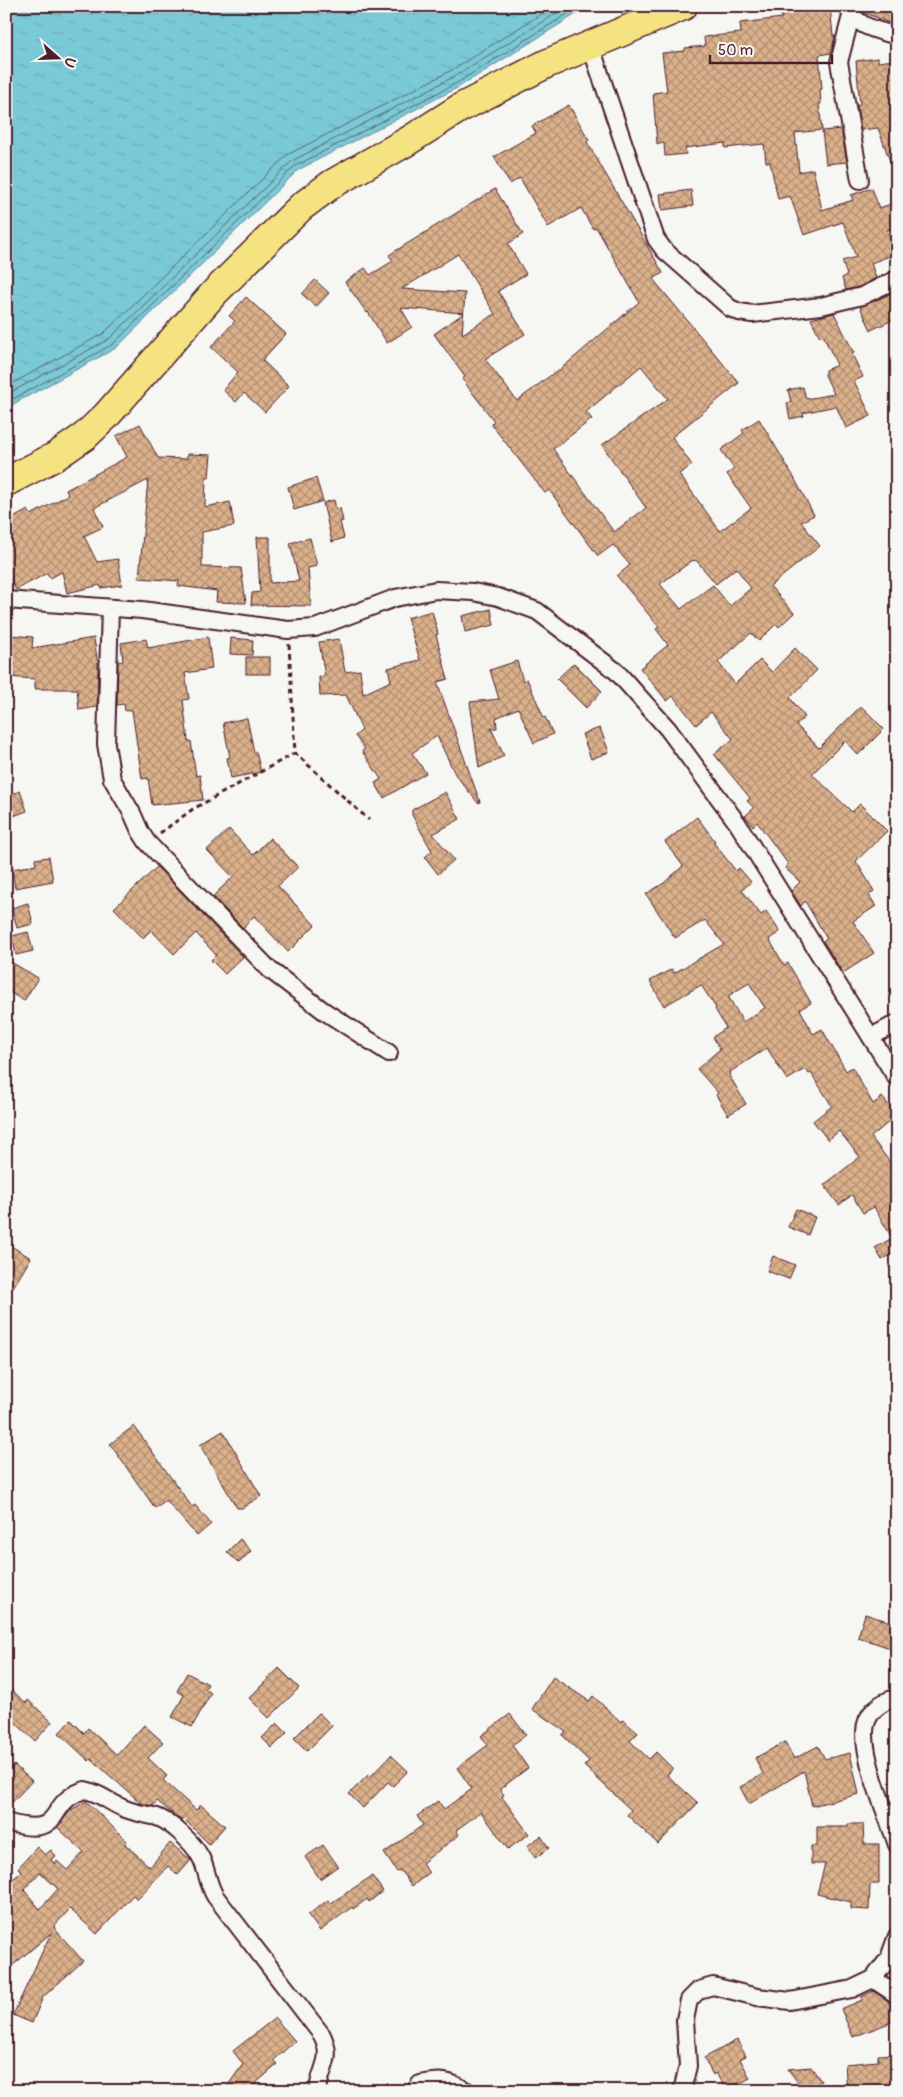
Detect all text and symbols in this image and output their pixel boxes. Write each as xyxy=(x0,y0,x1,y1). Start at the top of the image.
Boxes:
north arrow xyxy=(32,32,82,82)
scale bar xyxy=(710,32,833,64)
text: 50 m xyxy=(718,41,753,60)
text: U xyxy=(60,55,79,70)

